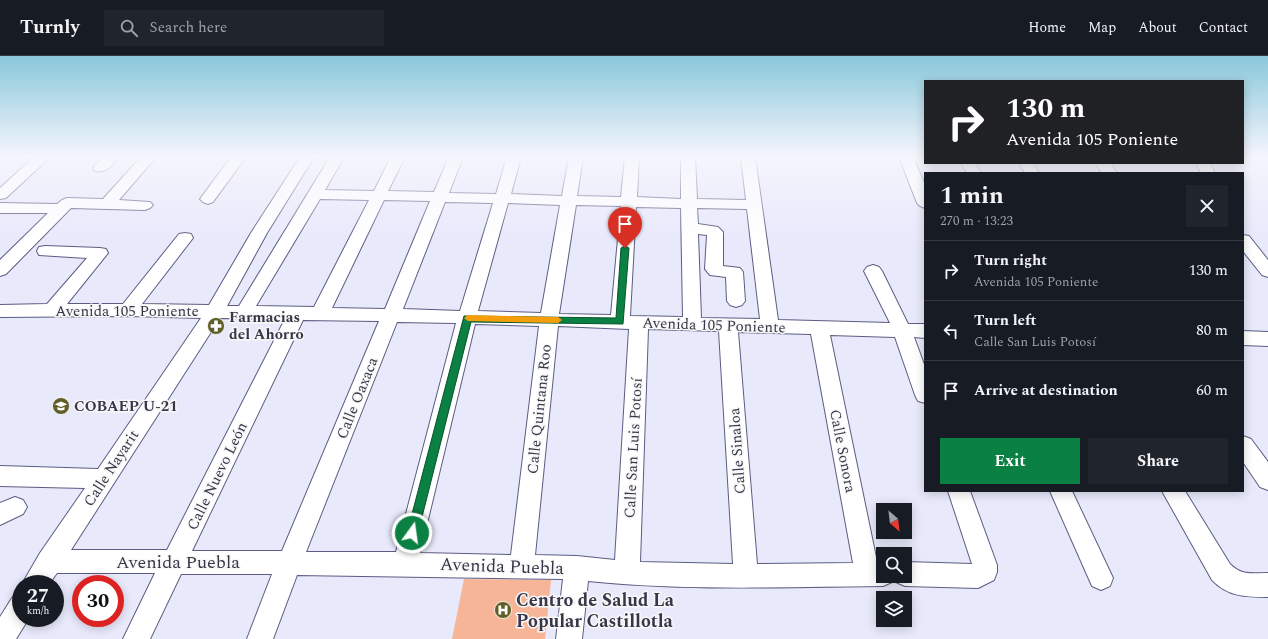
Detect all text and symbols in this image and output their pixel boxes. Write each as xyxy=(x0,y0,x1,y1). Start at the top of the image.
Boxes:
search box xyxy=(104,10,384,46)
text: Turnly xyxy=(20,13,80,42)
text: Search here xyxy=(150,16,227,39)
icon: search xyxy=(118,17,140,39)
text: Home xyxy=(1028,17,1066,38)
text: Map xyxy=(1088,17,1116,38)
text: About xyxy=(1138,17,1177,38)
text: Contact xyxy=(1199,17,1248,38)
text: 130 m xyxy=(1006,87,1085,130)
icon: right xyxy=(940,96,992,148)
text: Avenida 105 Poniente xyxy=(1006,126,1178,153)
text: 1 min xyxy=(940,178,1004,214)
button: close xyxy=(1186,185,1228,227)
pin xyxy=(608,207,642,248)
text: 270 m · 13:23 xyxy=(940,211,1013,231)
icon: arrive xyxy=(614,213,636,235)
text: Turn right xyxy=(974,249,1047,272)
text: 130 m xyxy=(1189,259,1228,282)
icon: right xyxy=(940,260,962,282)
text: Avenida 105 Poniente xyxy=(974,272,1098,292)
street label: Avenida 105 Poniente xyxy=(55,300,199,323)
place label: Farmacias del Ahorro xyxy=(229,306,304,346)
text: Turn left xyxy=(974,309,1036,332)
street label: Avenida 105 Poniente xyxy=(642,312,786,339)
pharmacy icon: Farmacias del Ahorro xyxy=(206,316,226,336)
text: 80 m xyxy=(1196,319,1228,342)
icon: left xyxy=(940,320,962,342)
text: Calle San Luis Potosí xyxy=(974,332,1096,352)
street label: Calle Quintana Roo xyxy=(521,343,558,475)
street label: Calle Oaxaca xyxy=(331,353,385,443)
street label: Calle San Luis Potosí xyxy=(618,376,649,519)
text: Arrive at destination xyxy=(974,379,1118,402)
text: 60 m xyxy=(1196,379,1228,402)
icon: arrive xyxy=(940,380,962,402)
place label: COBAEP U-21 xyxy=(74,395,178,418)
school or university icon: COBAEP U-21 xyxy=(51,396,71,416)
street label: Calle Sinaloa xyxy=(723,406,752,495)
street label: Calle Sonora xyxy=(823,407,862,495)
street label: Calle Nuevo León xyxy=(181,418,254,534)
street label: Calle Nayarit xyxy=(78,425,145,511)
button: Exit xyxy=(940,438,1080,484)
button: Share xyxy=(1088,438,1228,484)
north arrow xyxy=(876,503,912,539)
map controls xyxy=(876,503,912,627)
position arrow xyxy=(391,512,433,554)
button: search xyxy=(876,547,912,583)
street label: Avenida Puebla xyxy=(116,549,240,576)
street label: Avenida Puebla xyxy=(440,551,565,582)
speed limit sign: 30 xyxy=(72,575,124,627)
text: 27 xyxy=(27,581,49,611)
place label: Centro de Salud La Popular Castillotla xyxy=(516,587,675,635)
button: layers xyxy=(876,591,912,627)
hospital icon: Centro de Salud La Popular Castillotla xyxy=(493,600,513,620)
text: km/h xyxy=(27,603,49,619)

